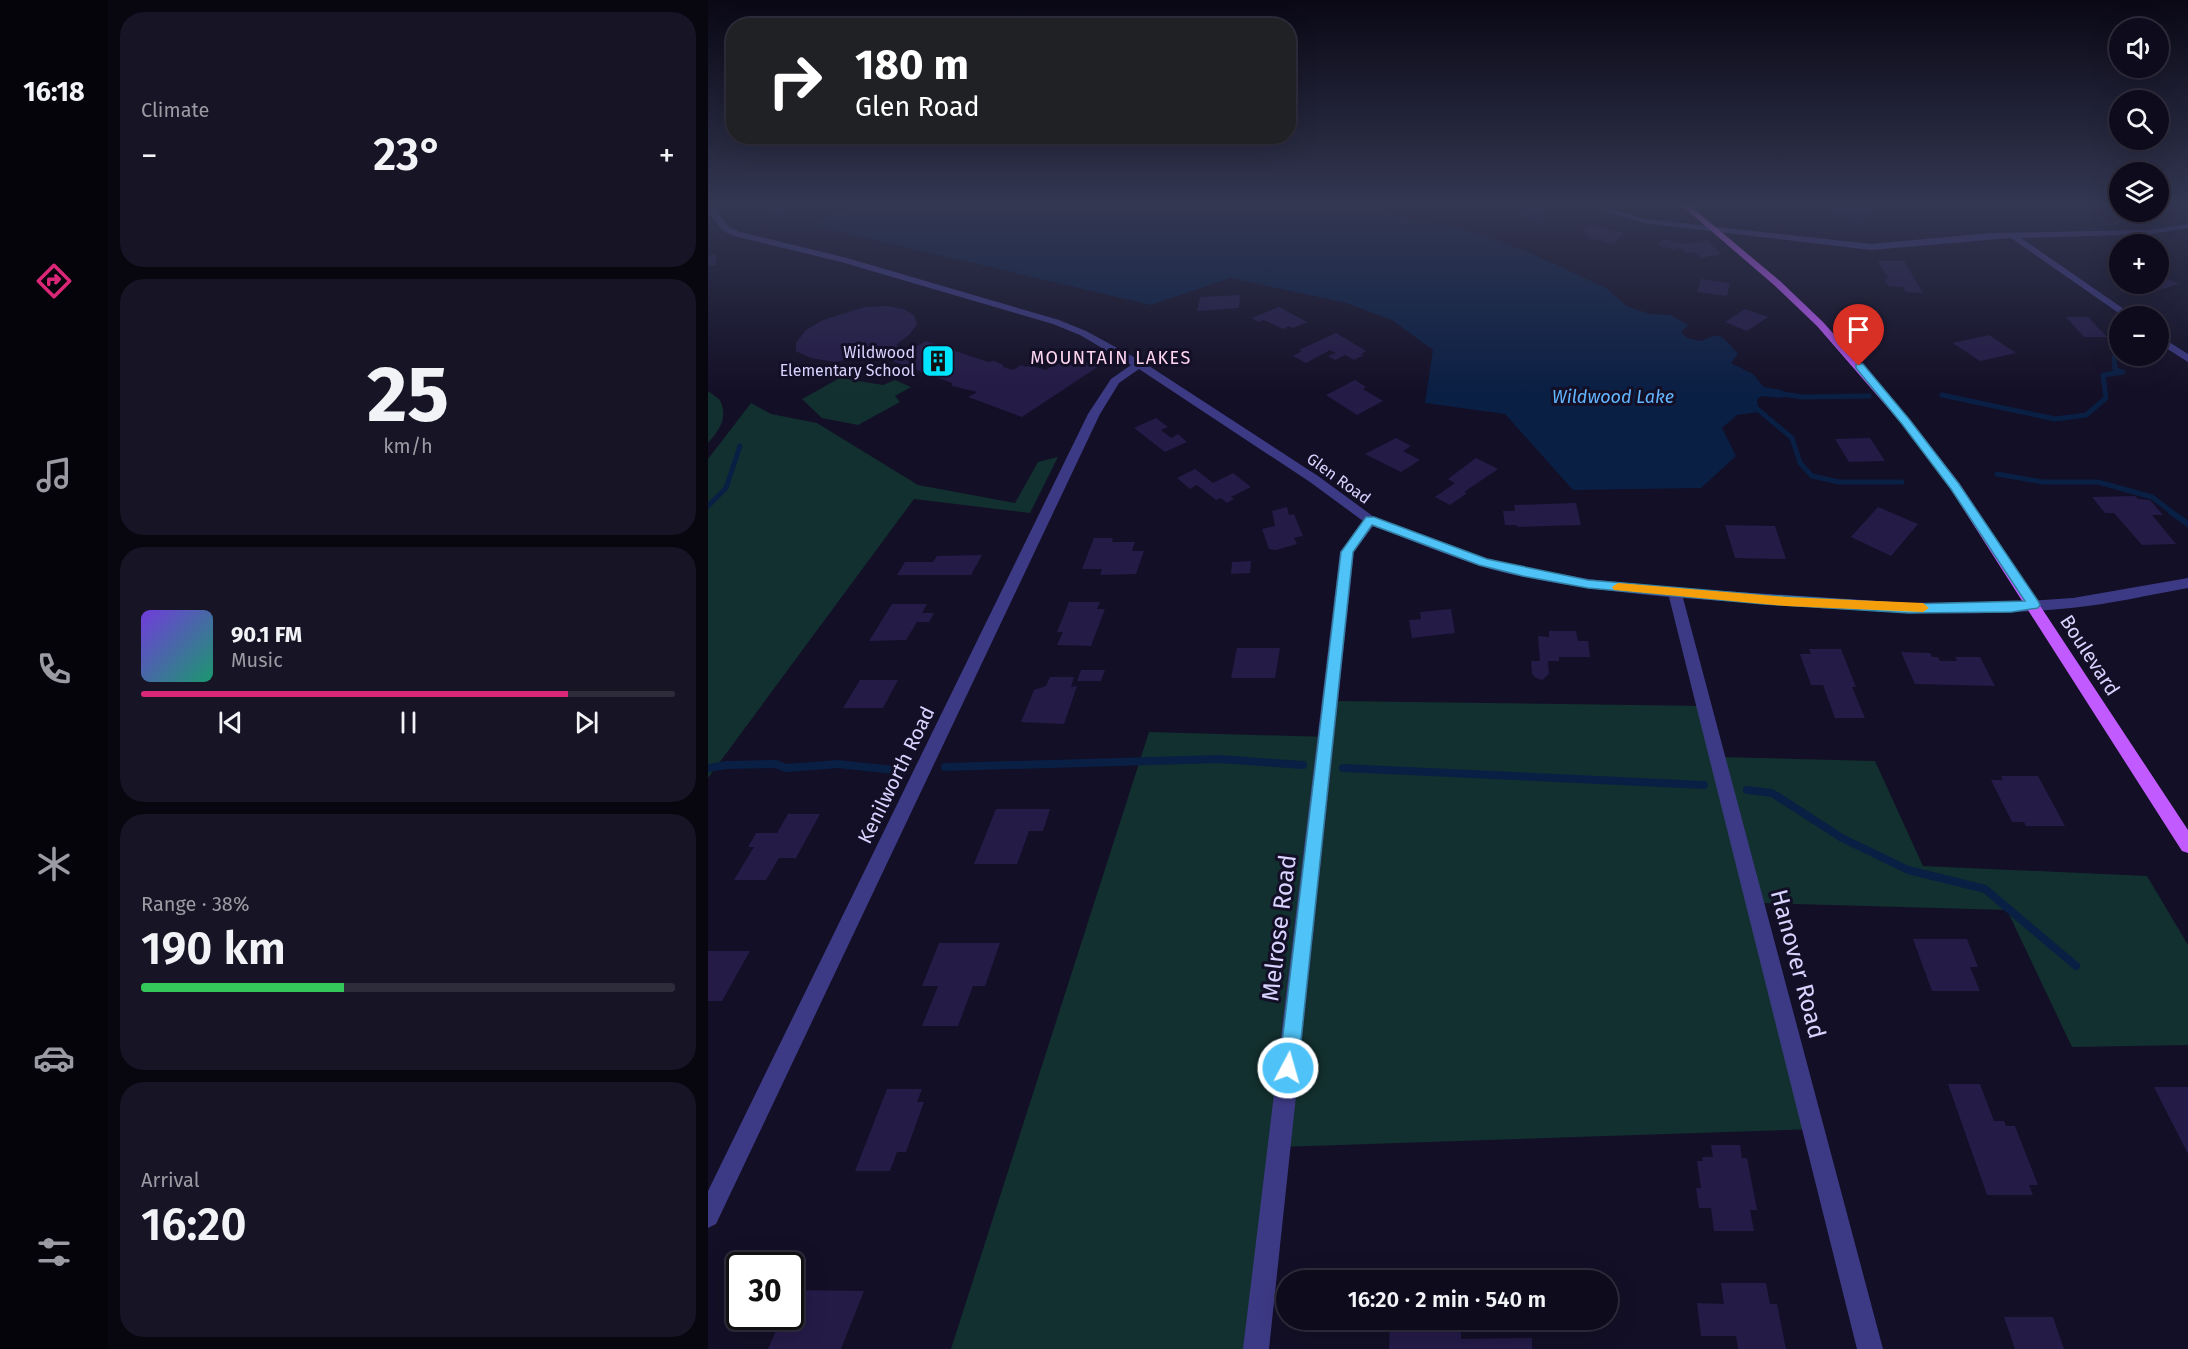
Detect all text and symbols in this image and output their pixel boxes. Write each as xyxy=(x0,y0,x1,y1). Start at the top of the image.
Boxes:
map controls xyxy=(2109,18,2169,366)
button: sound xyxy=(2109,18,2169,78)
text: 180 m xyxy=(855,40,969,90)
icon: right xyxy=(756,42,834,120)
text: 16:18 xyxy=(23,76,85,108)
button: search xyxy=(2109,90,2169,150)
text: Glen Road xyxy=(855,91,980,123)
text: Climate xyxy=(141,98,209,122)
text: 23° xyxy=(373,128,443,182)
text: − xyxy=(141,136,158,176)
text: + xyxy=(659,136,675,176)
button: layers xyxy=(2109,162,2169,222)
button: + xyxy=(2109,234,2169,294)
icon: directions xyxy=(33,260,75,302)
pin xyxy=(1833,304,1884,366)
button: − xyxy=(2109,306,2169,366)
icon: arrive xyxy=(1842,313,1875,346)
place label: Wildwood Elementary School xyxy=(780,343,915,380)
building icon: Wildwood Elementary School xyxy=(920,343,956,379)
district label: MOUNTAIN LAKES xyxy=(1030,347,1192,369)
text: 25 xyxy=(367,348,449,442)
water label: Wildwood Lake xyxy=(1552,386,1674,408)
text: km/h xyxy=(383,434,433,458)
street label: Glen Road xyxy=(1303,449,1374,508)
icon: music xyxy=(33,454,75,496)
street label: Boulevard xyxy=(2055,610,2125,700)
text: 90.1 FM xyxy=(231,621,302,648)
icon: phone xyxy=(33,648,75,690)
text: Music xyxy=(231,648,283,672)
street label: Kenilworth Road xyxy=(852,702,940,848)
icon: previous xyxy=(214,706,247,739)
icon: pause xyxy=(392,706,425,739)
icon: next xyxy=(570,706,603,739)
icon: climate xyxy=(33,843,75,885)
street label: Melrose Road xyxy=(1256,853,1302,1003)
street label: Hanover Road xyxy=(1765,886,1831,1042)
text: Range · 38% xyxy=(141,892,249,916)
text: 190 km xyxy=(141,922,286,976)
position arrow xyxy=(1256,1036,1320,1100)
icon: car xyxy=(33,1037,75,1079)
text: Arrival xyxy=(141,1168,200,1192)
text: 16:20 xyxy=(141,1198,246,1252)
icon: filters xyxy=(33,1231,75,1273)
speed limit sign: 30 xyxy=(726,1252,804,1330)
text: 16:20 · 2 min · 540 m xyxy=(1348,1286,1546,1313)

